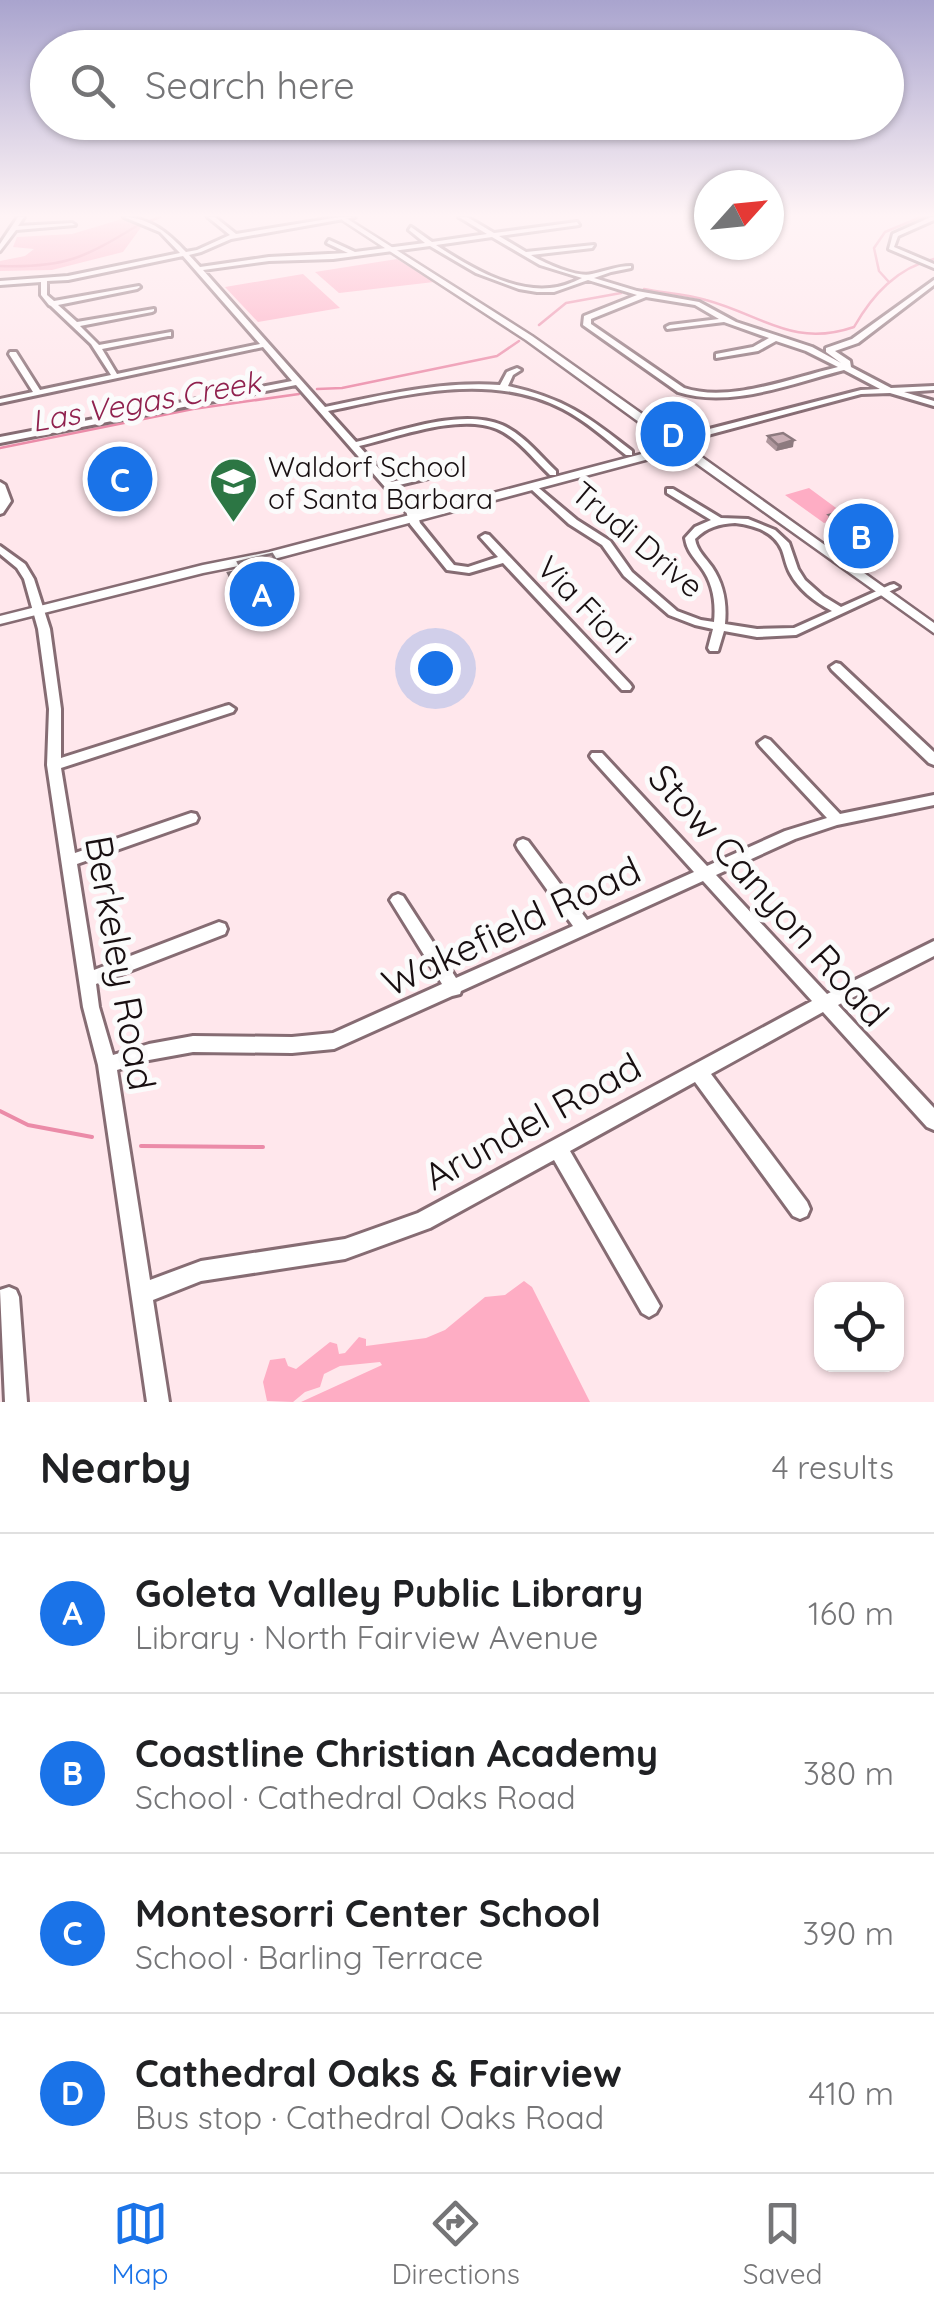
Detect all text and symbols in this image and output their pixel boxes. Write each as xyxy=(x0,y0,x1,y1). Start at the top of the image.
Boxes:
search box xyxy=(30,30,904,140)
icon: search xyxy=(65,58,120,113)
text: Search here xyxy=(145,61,355,109)
north arrow xyxy=(694,170,784,260)
water label: Las Vegas Creek xyxy=(29,362,266,440)
pin: D xyxy=(640,396,706,472)
pin: C xyxy=(88,442,152,516)
place label: Waldorf School of Santa Barbara xyxy=(268,449,493,516)
school or university icon: Waldorf School of Santa Barbara xyxy=(207,456,259,524)
street label: Trudi Drive xyxy=(564,472,712,606)
pin: B xyxy=(828,498,894,574)
street label: Via Fiori xyxy=(529,547,641,661)
pin: A xyxy=(230,556,294,632)
your location xyxy=(410,643,461,694)
street label: Stow Canyon Road xyxy=(639,754,899,1036)
street label: Berkeley Road xyxy=(75,832,167,1094)
street label: Wakefield Road xyxy=(374,845,648,1007)
street label: Arundel Road xyxy=(415,1042,649,1200)
map controls xyxy=(814,1282,904,1372)
button: locate xyxy=(814,1282,904,1372)
text: Nearby xyxy=(40,1441,191,1494)
text: 4 results xyxy=(772,1447,894,1487)
text: Goleta Valley Public Library xyxy=(135,1569,643,1617)
text: A xyxy=(62,1593,83,1633)
text: 160 m xyxy=(808,1593,894,1633)
text: Library · North Fairview Avenue xyxy=(135,1617,598,1657)
text: Coastline Christian Academy xyxy=(135,1729,658,1777)
text: B xyxy=(62,1753,83,1793)
text: 380 m xyxy=(803,1753,894,1793)
text: School · Cathedral Oaks Road xyxy=(135,1777,576,1817)
text: Montesorri Center School xyxy=(135,1889,601,1937)
text: C xyxy=(62,1913,83,1953)
text: 390 m xyxy=(802,1913,894,1953)
text: School · Barling Terrace xyxy=(135,1937,483,1977)
text: Cathedral Oaks & Fairview xyxy=(135,2049,622,2097)
text: D xyxy=(61,2073,84,2113)
text: 410 m xyxy=(809,2073,894,2113)
text: Bus stop · Cathedral Oaks Road xyxy=(135,2097,604,2137)
tab: Map xyxy=(111,2196,169,2291)
tab: Directions xyxy=(391,2196,520,2291)
tab: Saved xyxy=(743,2196,823,2291)

